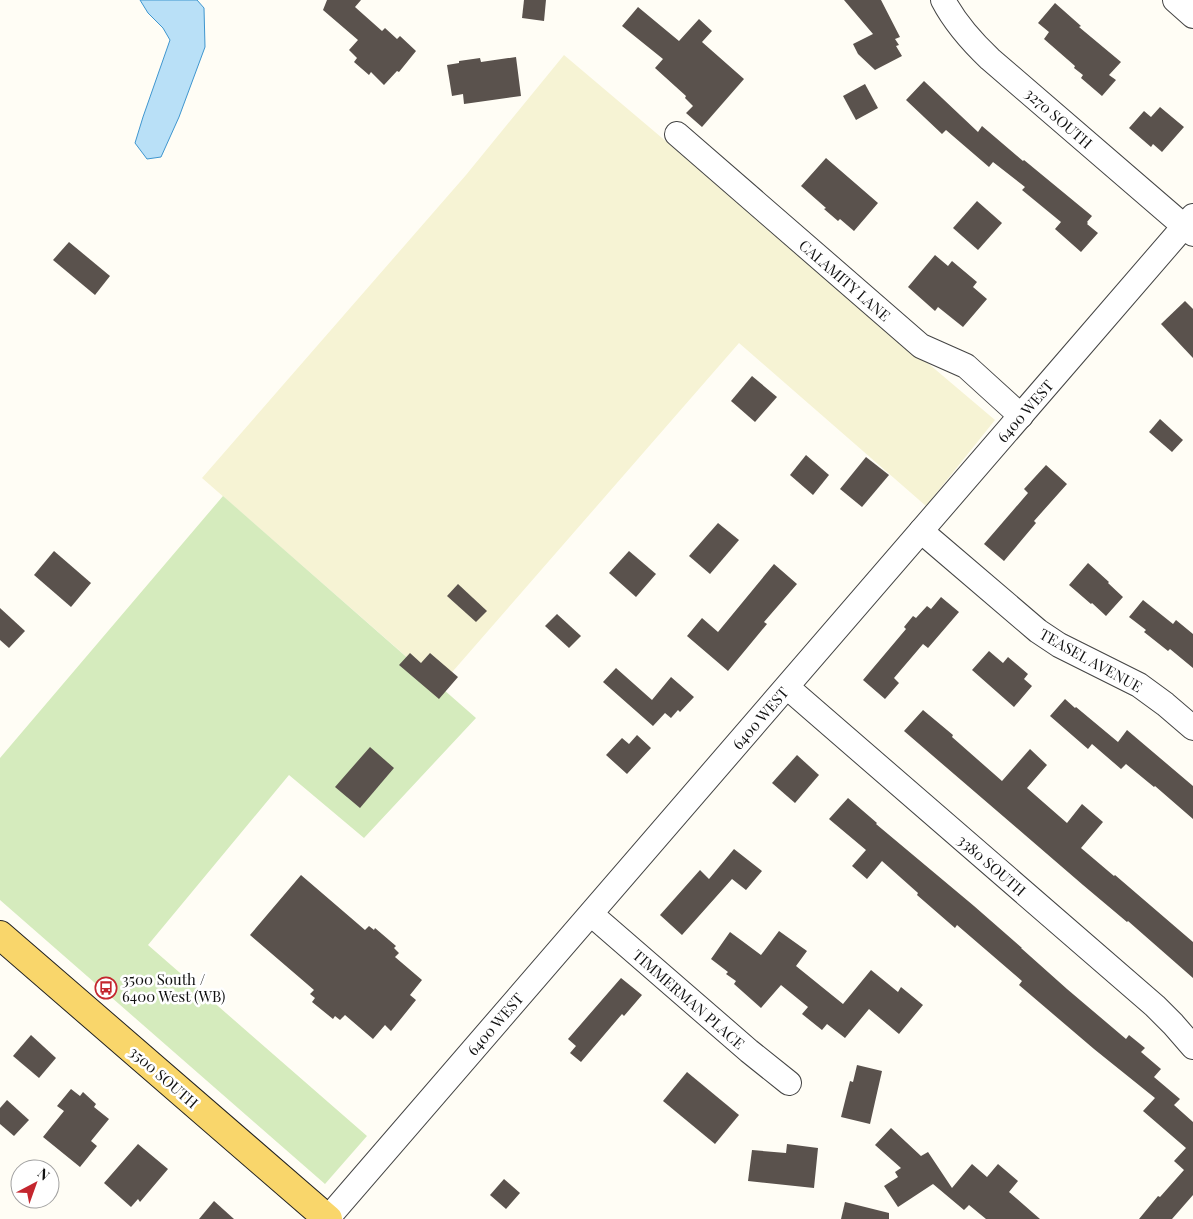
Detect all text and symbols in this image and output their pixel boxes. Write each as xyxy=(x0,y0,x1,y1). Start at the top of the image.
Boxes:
street label: 3270 SOUTH xyxy=(1021,83,1097,153)
street label: CALAMITY LANE xyxy=(795,235,895,325)
street label: 6400 WEST xyxy=(992,376,1058,446)
street label: TEASEL AVENUE xyxy=(1036,624,1146,696)
street label: 6400 WEST xyxy=(727,683,793,753)
street label: 3380 SOUTH xyxy=(954,830,1030,900)
street label: TIMMERMAN PLACE xyxy=(629,945,749,1053)
place label: 3500 South / 6400 West (WB) xyxy=(122,969,225,1006)
bus stop icon: 3500 South / 6400 West (WB) xyxy=(94,976,118,1000)
street label: 6400 WEST xyxy=(462,989,528,1059)
street label: 3500 SOUTH xyxy=(125,1042,203,1112)
north arrow xyxy=(10,1159,60,1209)
text: N xyxy=(34,1163,54,1184)

